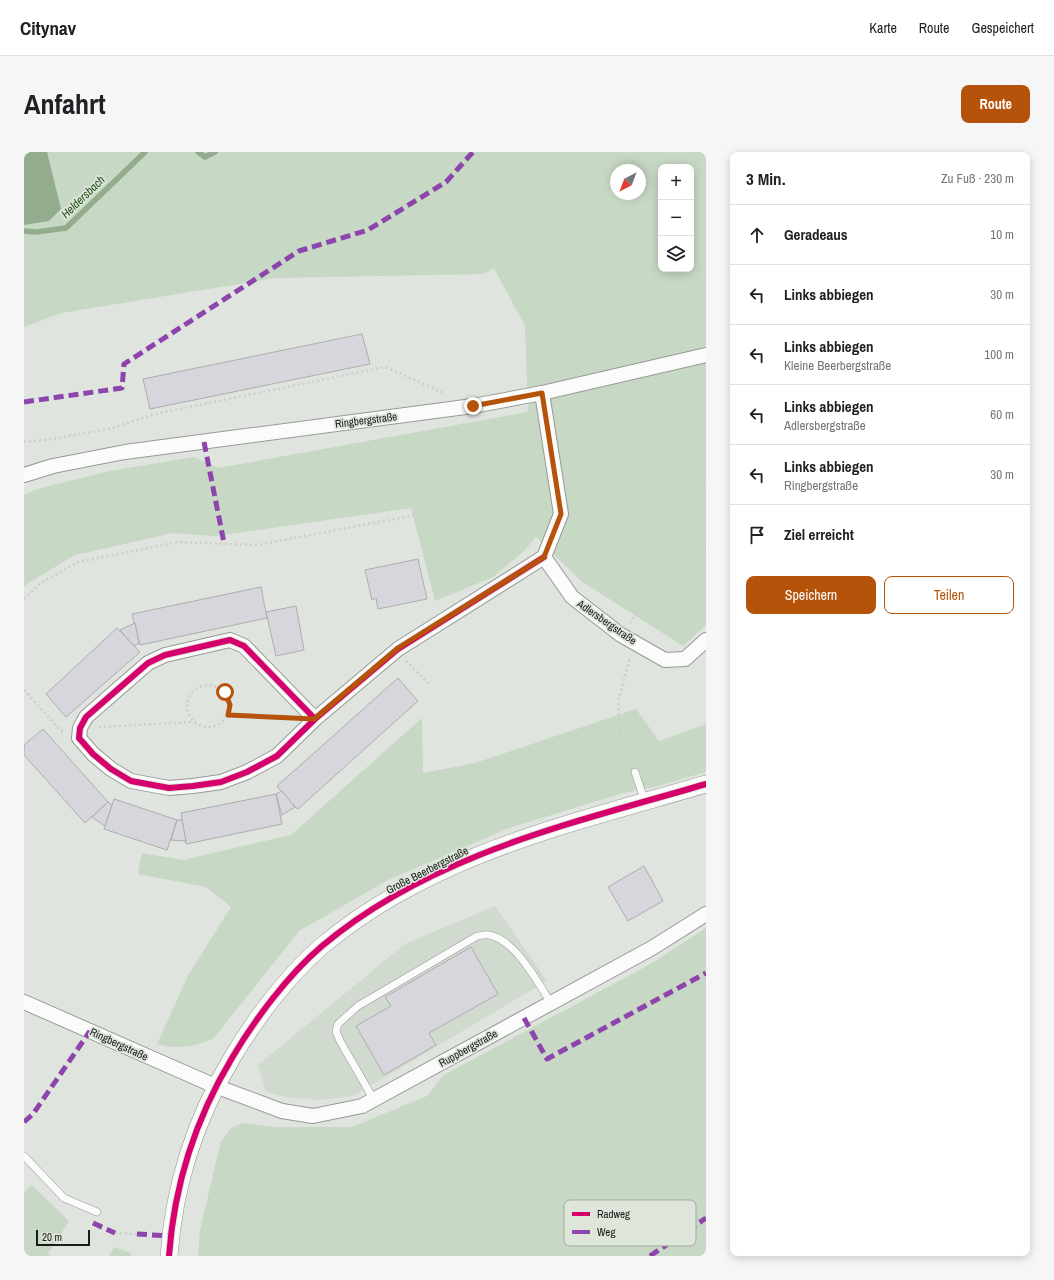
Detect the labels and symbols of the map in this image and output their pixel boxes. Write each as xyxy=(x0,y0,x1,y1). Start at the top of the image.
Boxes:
north arrow xyxy=(610,164,646,200)
water label: Heldersbach xyxy=(58,172,108,222)
route end xyxy=(464,397,482,415)
street label: Ringbergstraße xyxy=(334,409,398,431)
street label: Adlersbergstraße xyxy=(574,596,639,648)
route start xyxy=(216,683,234,701)
street label: Große Beerbergstraße xyxy=(383,843,471,897)
street label: Ringbergstraße xyxy=(88,1024,150,1064)
street label: Ruppbergstraße xyxy=(436,1026,500,1070)
legend xyxy=(564,1200,696,1246)
text: Radweg xyxy=(597,1207,630,1221)
text: Weg xyxy=(597,1225,615,1239)
scale bar xyxy=(36,1228,90,1247)

